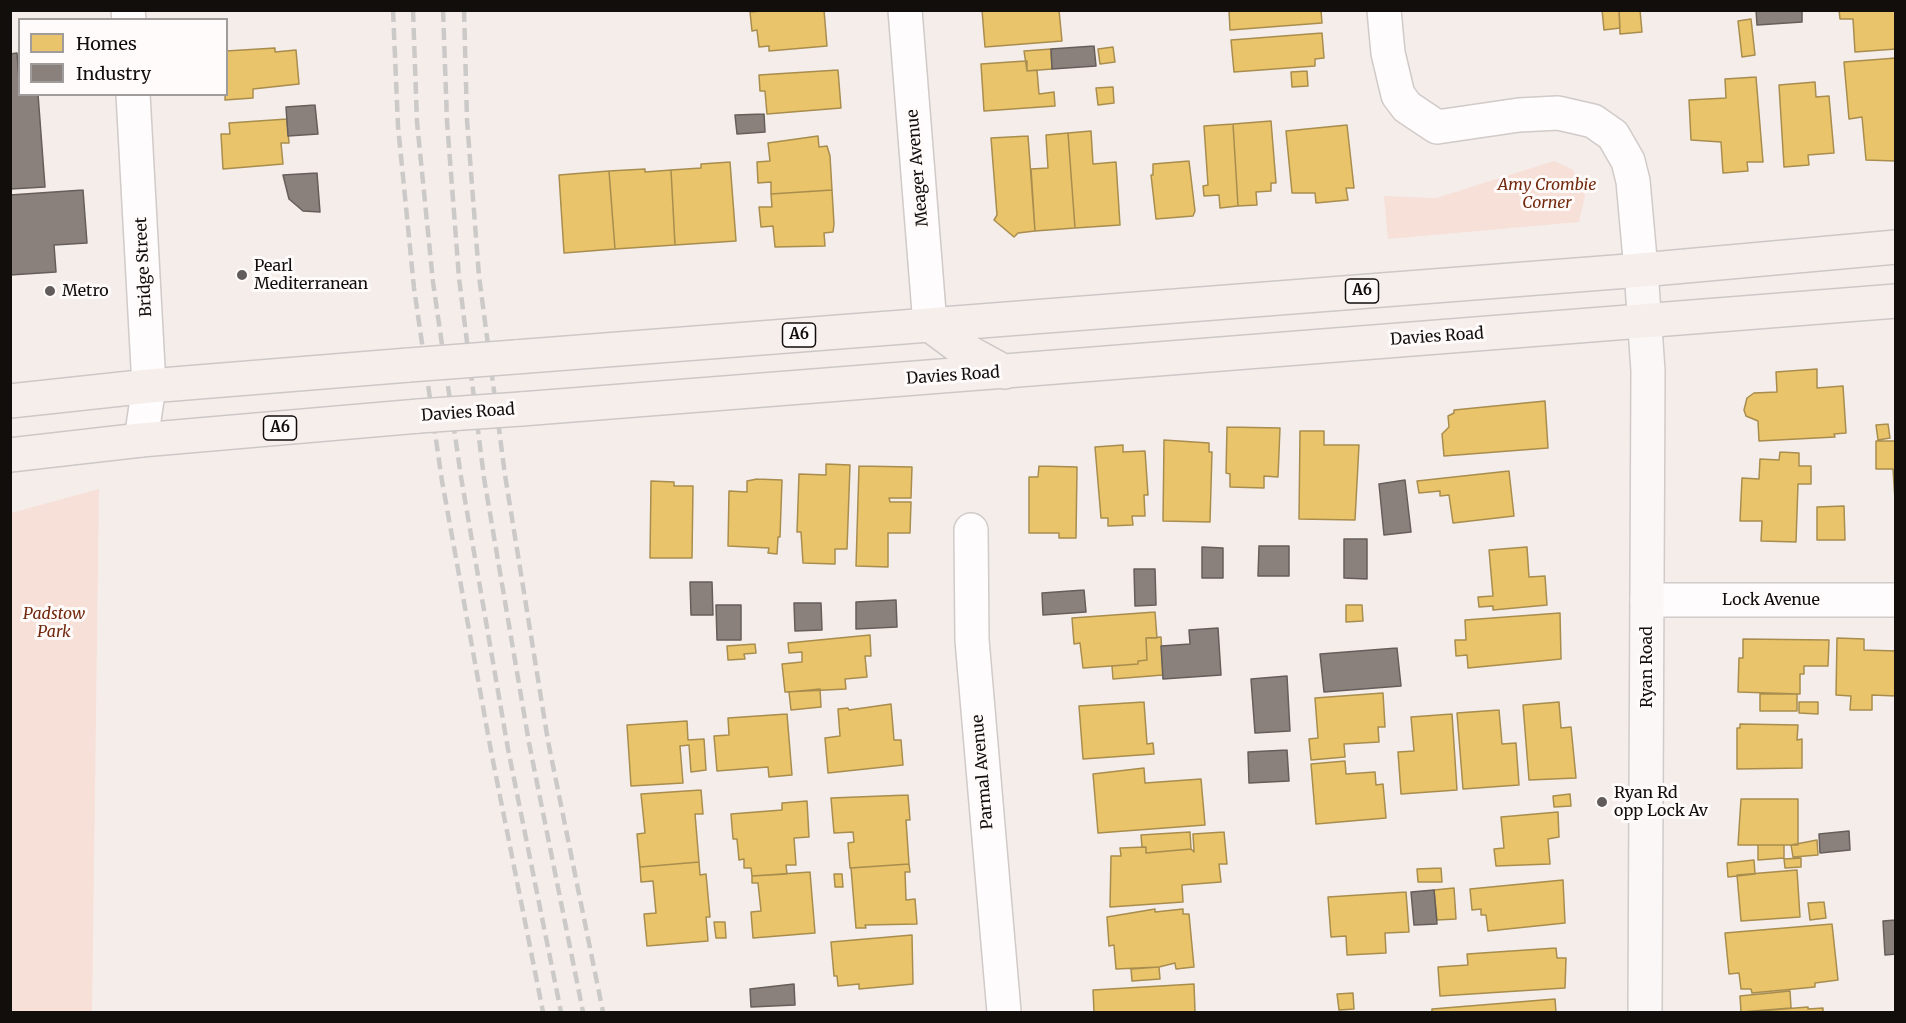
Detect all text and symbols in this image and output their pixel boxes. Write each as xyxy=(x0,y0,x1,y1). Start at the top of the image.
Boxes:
legend xyxy=(18,18,228,96)
text: Homes xyxy=(76,32,137,55)
text: Industry xyxy=(76,62,151,85)
street label: Meager Avenue xyxy=(903,109,933,227)
park label: Amy Crombie Corner xyxy=(1498,175,1596,213)
street label: Bridge Street xyxy=(132,217,156,317)
place label: Pearl Mediterranean xyxy=(254,256,368,294)
marker: Pearl Mediterranean xyxy=(235,268,249,282)
road number: A6 xyxy=(1346,279,1378,303)
place label: Metro xyxy=(62,281,108,301)
marker: Metro xyxy=(43,284,57,298)
road number: A6 xyxy=(782,323,816,347)
street label: Davies Road xyxy=(1390,324,1484,350)
street label: Davies Road xyxy=(906,363,1000,389)
street label: Davies Road xyxy=(421,400,515,426)
road number: A6 xyxy=(264,416,296,440)
street label: Lock Avenue xyxy=(1722,590,1820,610)
park label: Padstow Park xyxy=(23,604,85,642)
street label: Ryan Road xyxy=(1637,626,1657,708)
street label: Parmal Avenue xyxy=(968,714,998,830)
place label: Ryan Rd opp Lock Av xyxy=(1614,783,1708,821)
marker: Ryan Rd opp Lock Av xyxy=(1595,795,1609,809)

